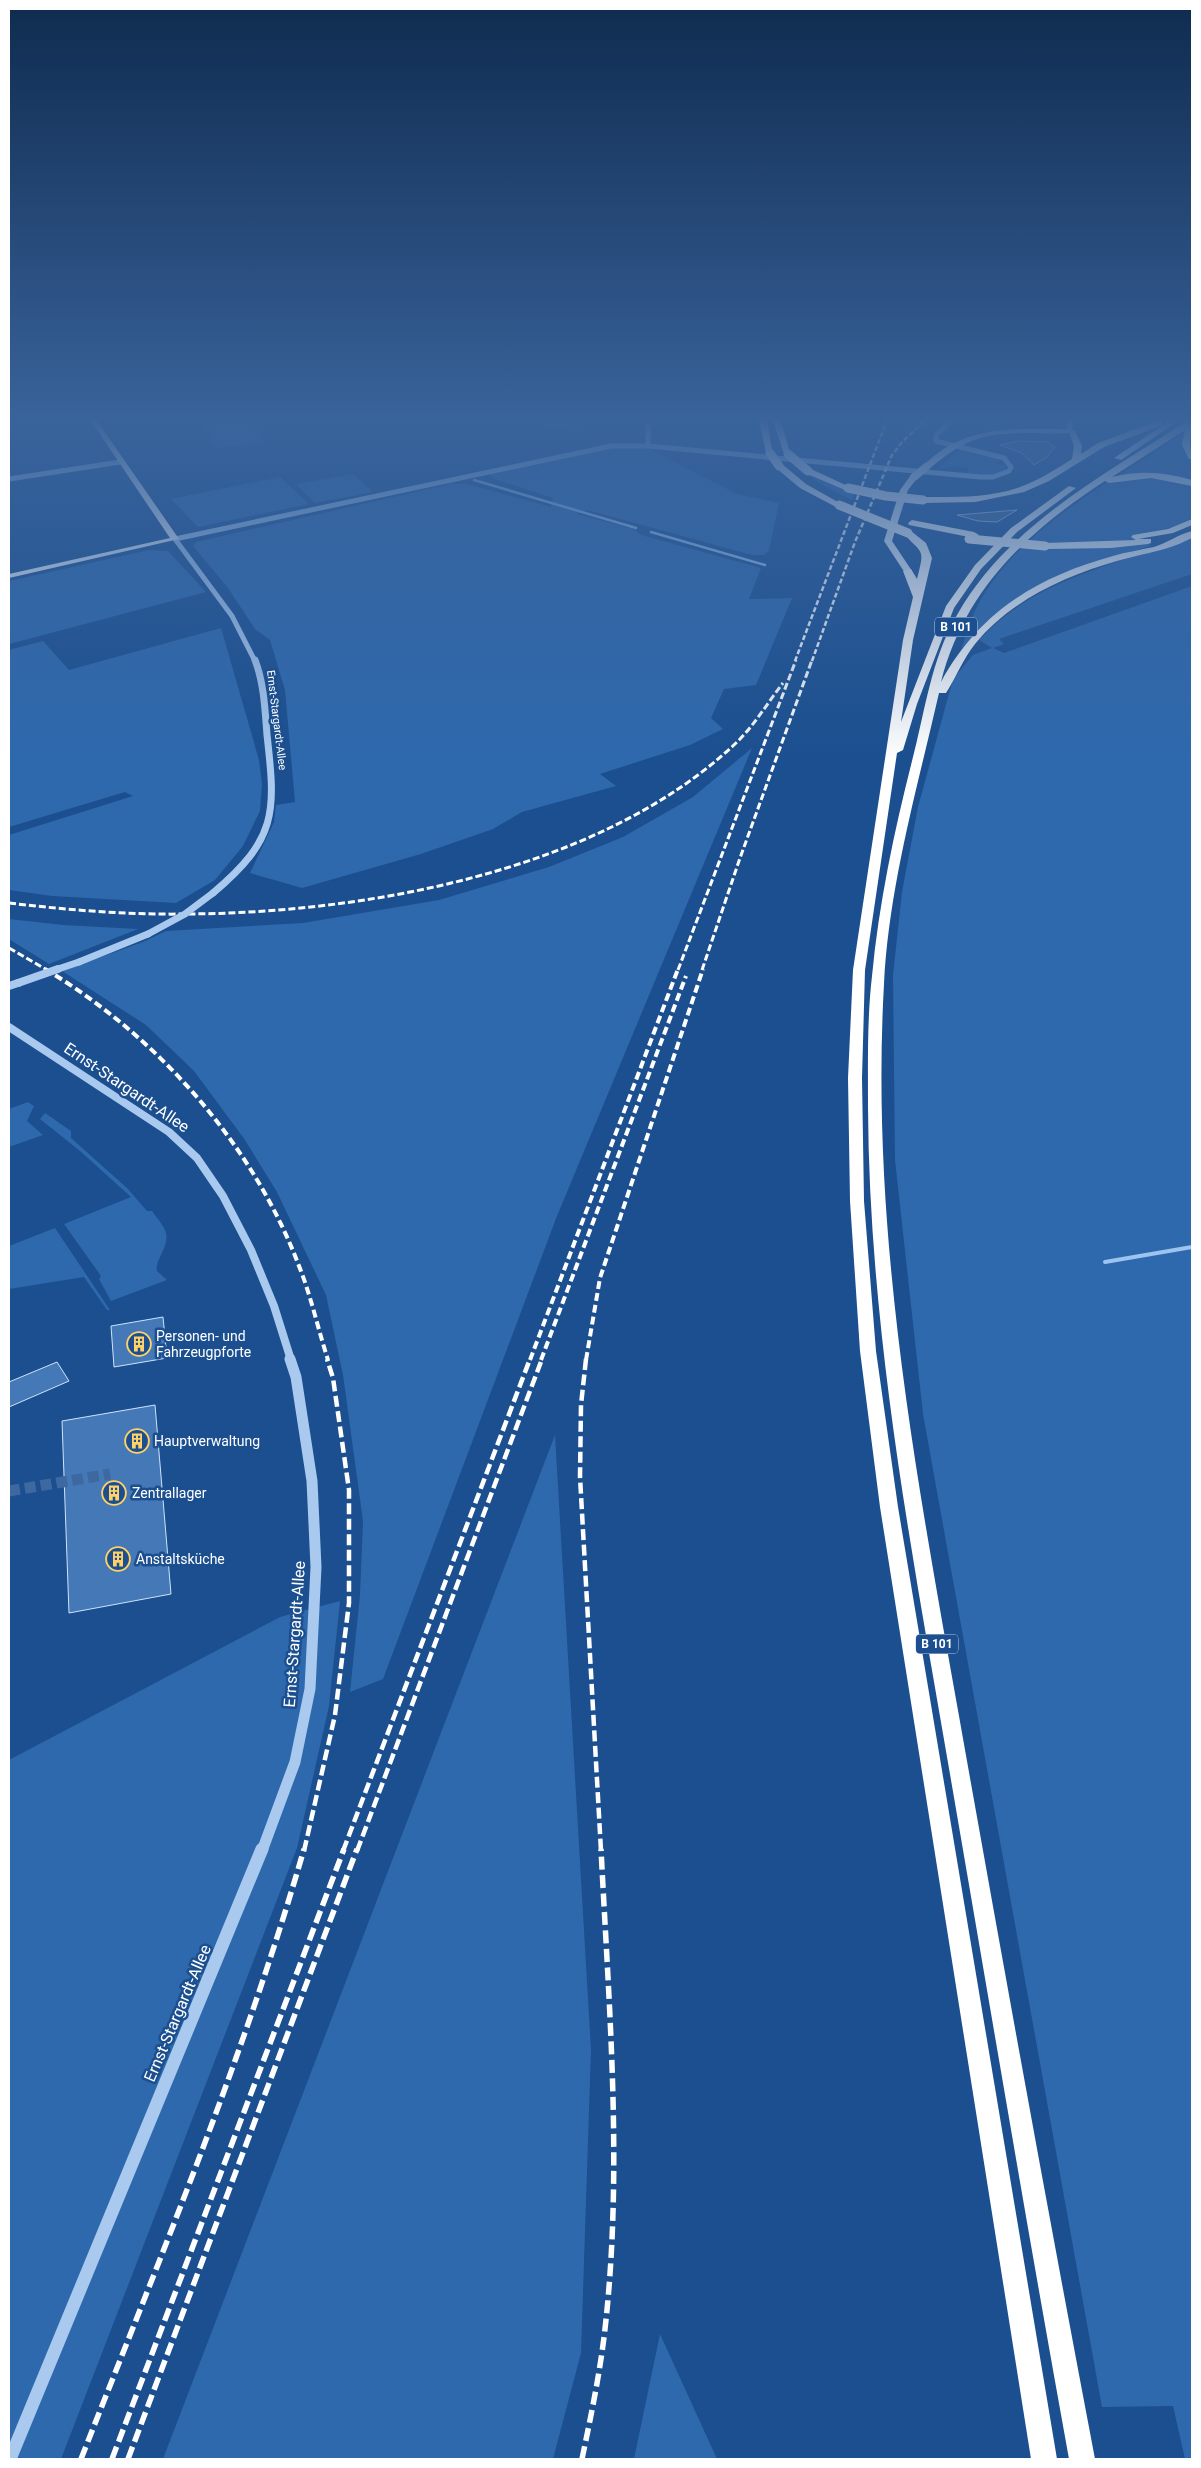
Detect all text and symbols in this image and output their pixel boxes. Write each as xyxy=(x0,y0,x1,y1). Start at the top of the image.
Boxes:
road number: B 101 xyxy=(935,618,977,636)
street label: Ernst-Stargardt-Allee xyxy=(264,669,289,771)
street label: Ernst-Stargardt-Allee xyxy=(61,1038,193,1136)
place label: Personen- und Fahrzeugpforte xyxy=(156,1328,251,1360)
building icon: Personen- und Fahrzeugpforte xyxy=(126,1331,152,1357)
building icon: Hauptverwaltung xyxy=(124,1428,150,1454)
place label: Hauptverwaltung xyxy=(154,1433,260,1449)
building icon: Zentrallager xyxy=(101,1480,127,1506)
place label: Zentrallager xyxy=(132,1485,207,1501)
building icon: Anstaltsküche xyxy=(105,1546,131,1572)
place label: Anstaltsküche xyxy=(136,1551,225,1567)
street label: Ernst-Stargardt-Allee xyxy=(280,1560,309,1708)
road number: B 101 xyxy=(916,1635,958,1654)
street label: Ernst-Stargardt-Allee xyxy=(140,1942,215,2084)

